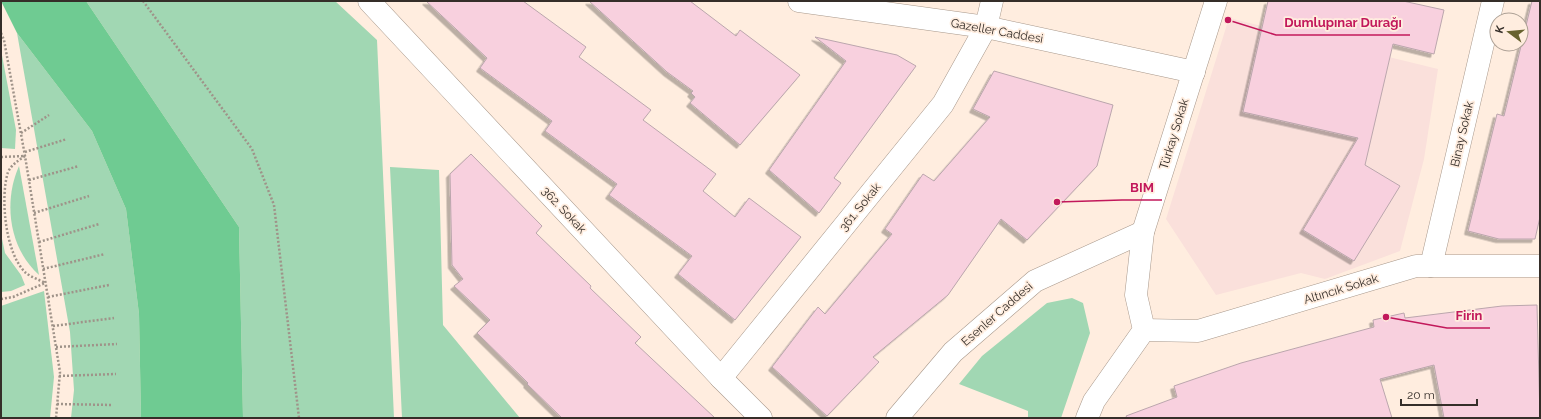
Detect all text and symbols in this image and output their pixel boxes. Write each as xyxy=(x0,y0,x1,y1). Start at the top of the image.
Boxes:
callout: Dumlupınar Durağı xyxy=(1276,10,1410,35)
north arrow xyxy=(1489,12,1529,52)
text: Dumlupınar Durağı xyxy=(1284,15,1402,30)
street label: Gazeller Caddesi xyxy=(950,16,1044,46)
text: K xyxy=(1493,23,1507,35)
street label: Türkay Sokak xyxy=(1157,96,1192,171)
street label: Binay Sokak xyxy=(1448,99,1476,168)
callout: BIM xyxy=(1122,175,1162,200)
street label: 361. Sokak xyxy=(836,180,884,234)
text: BIM xyxy=(1130,180,1154,195)
street label: 362. Sokak xyxy=(539,184,590,237)
street label: Altıncık Sokak xyxy=(1302,271,1381,307)
street label: Esenler Caddesi xyxy=(959,279,1035,349)
callout: Firin xyxy=(1447,303,1490,328)
text: Firin xyxy=(1456,308,1483,323)
scale bar xyxy=(1401,381,1477,407)
text: 20 m xyxy=(1407,388,1435,402)

